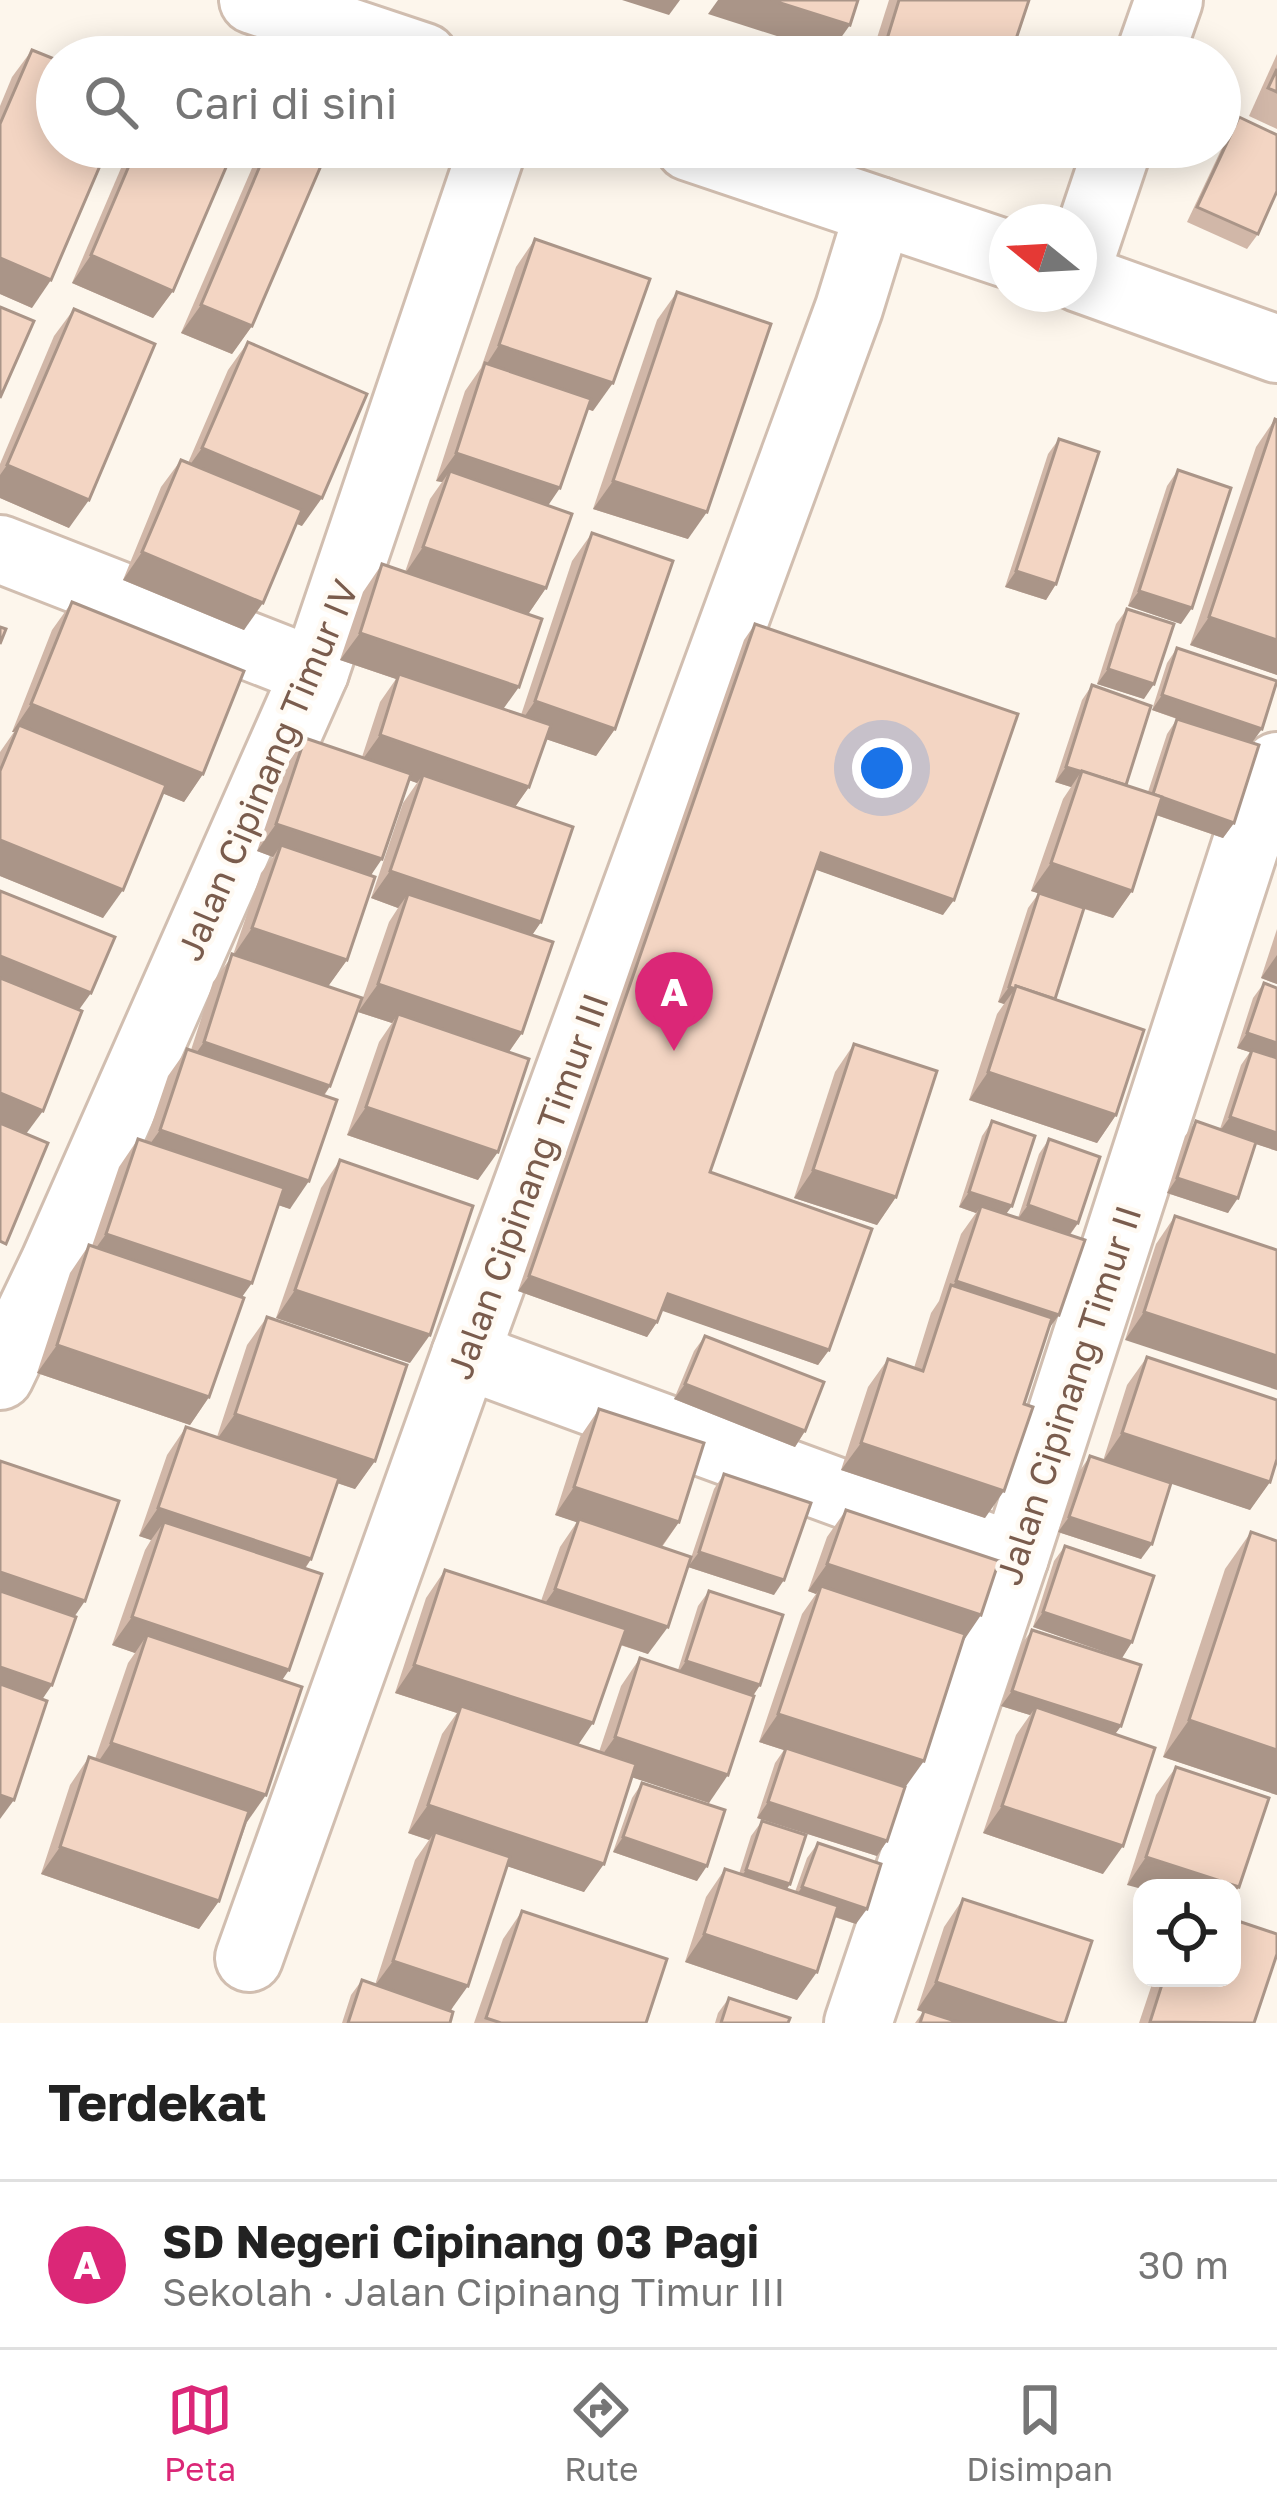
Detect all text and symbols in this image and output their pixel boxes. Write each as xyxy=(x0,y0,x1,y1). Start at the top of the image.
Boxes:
search box xyxy=(36,36,1241,168)
icon: search xyxy=(78,69,144,135)
text: Cari di sini xyxy=(174,75,398,129)
north arrow xyxy=(989,204,1097,312)
street label: Jalan Cipinang Timur IV xyxy=(167,573,367,967)
your location xyxy=(852,738,912,798)
pin: A xyxy=(635,952,713,1051)
street label: Jalan Cipinang Timur III xyxy=(437,987,617,1385)
street label: Jalan Cipinang Timur II xyxy=(986,1200,1150,1590)
map controls xyxy=(1133,1879,1241,1987)
button: locate xyxy=(1133,1879,1241,1987)
text: Terdekat xyxy=(48,2071,267,2132)
text: SD Negeri Cipinang 03 Pagi xyxy=(162,2214,759,2268)
text: A xyxy=(73,2241,101,2288)
text: 30 m xyxy=(1138,2241,1229,2288)
text: Sekolah · Jalan Cipinang Timur III xyxy=(162,2268,785,2315)
tab: Peta xyxy=(164,2377,236,2488)
tab: Rute xyxy=(564,2377,638,2488)
tab: Disimpan xyxy=(966,2377,1113,2488)

